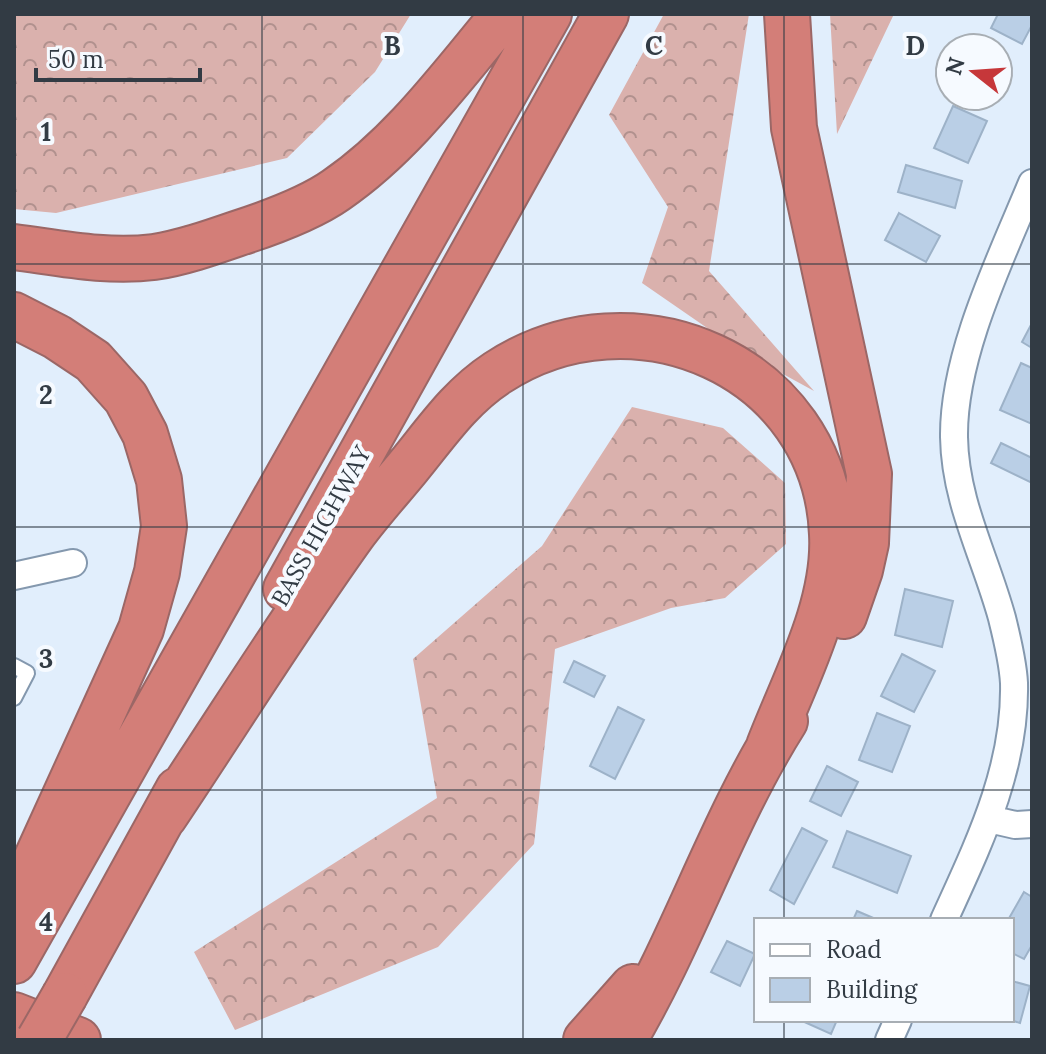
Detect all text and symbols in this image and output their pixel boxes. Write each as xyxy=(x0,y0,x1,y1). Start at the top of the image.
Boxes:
text: B xyxy=(383,29,401,62)
text: C xyxy=(645,29,663,62)
text: D xyxy=(905,29,925,62)
scale bar xyxy=(36,32,200,82)
north arrow xyxy=(934,32,1014,112)
text: 50 m xyxy=(48,44,104,75)
text: N xyxy=(939,54,971,78)
text: 1 xyxy=(41,115,51,148)
text: 2 xyxy=(39,378,53,411)
street label: BASS HIGHWAY xyxy=(264,440,378,612)
text: 3 xyxy=(39,642,53,675)
text: 4 xyxy=(39,905,53,938)
legend xyxy=(754,918,1014,1022)
text: Road xyxy=(826,934,882,965)
text: Building xyxy=(826,974,918,1005)

